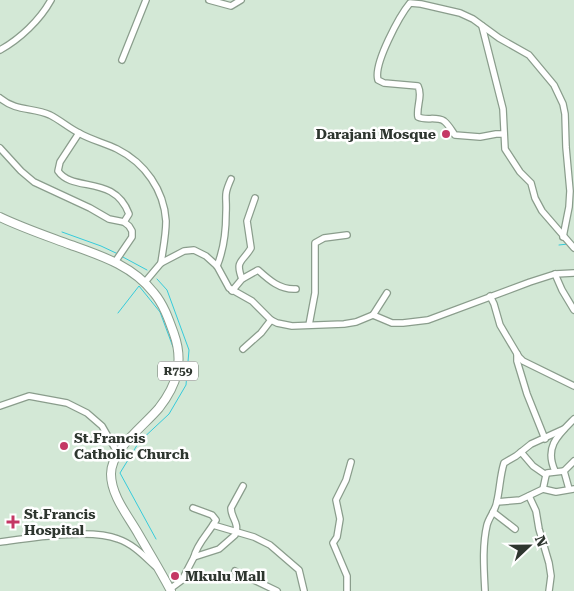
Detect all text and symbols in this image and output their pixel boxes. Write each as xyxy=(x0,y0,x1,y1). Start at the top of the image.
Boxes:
place label: Darajani Mosque xyxy=(316,126,436,142)
marker: Darajani Mosque xyxy=(440,128,452,140)
road number: R759 xyxy=(158,362,198,381)
place label: St.Francis Catholic Church xyxy=(74,430,190,462)
marker: St.Francis Catholic Church xyxy=(58,440,70,452)
place label: St.Francis Hospital xyxy=(24,506,95,538)
marker: St.Francis Hospital xyxy=(6,515,20,529)
north arrow xyxy=(504,521,554,571)
text: N xyxy=(532,533,551,549)
place label: Mkulu Mall xyxy=(185,568,266,584)
marker: Mkulu Mall xyxy=(169,570,181,582)

